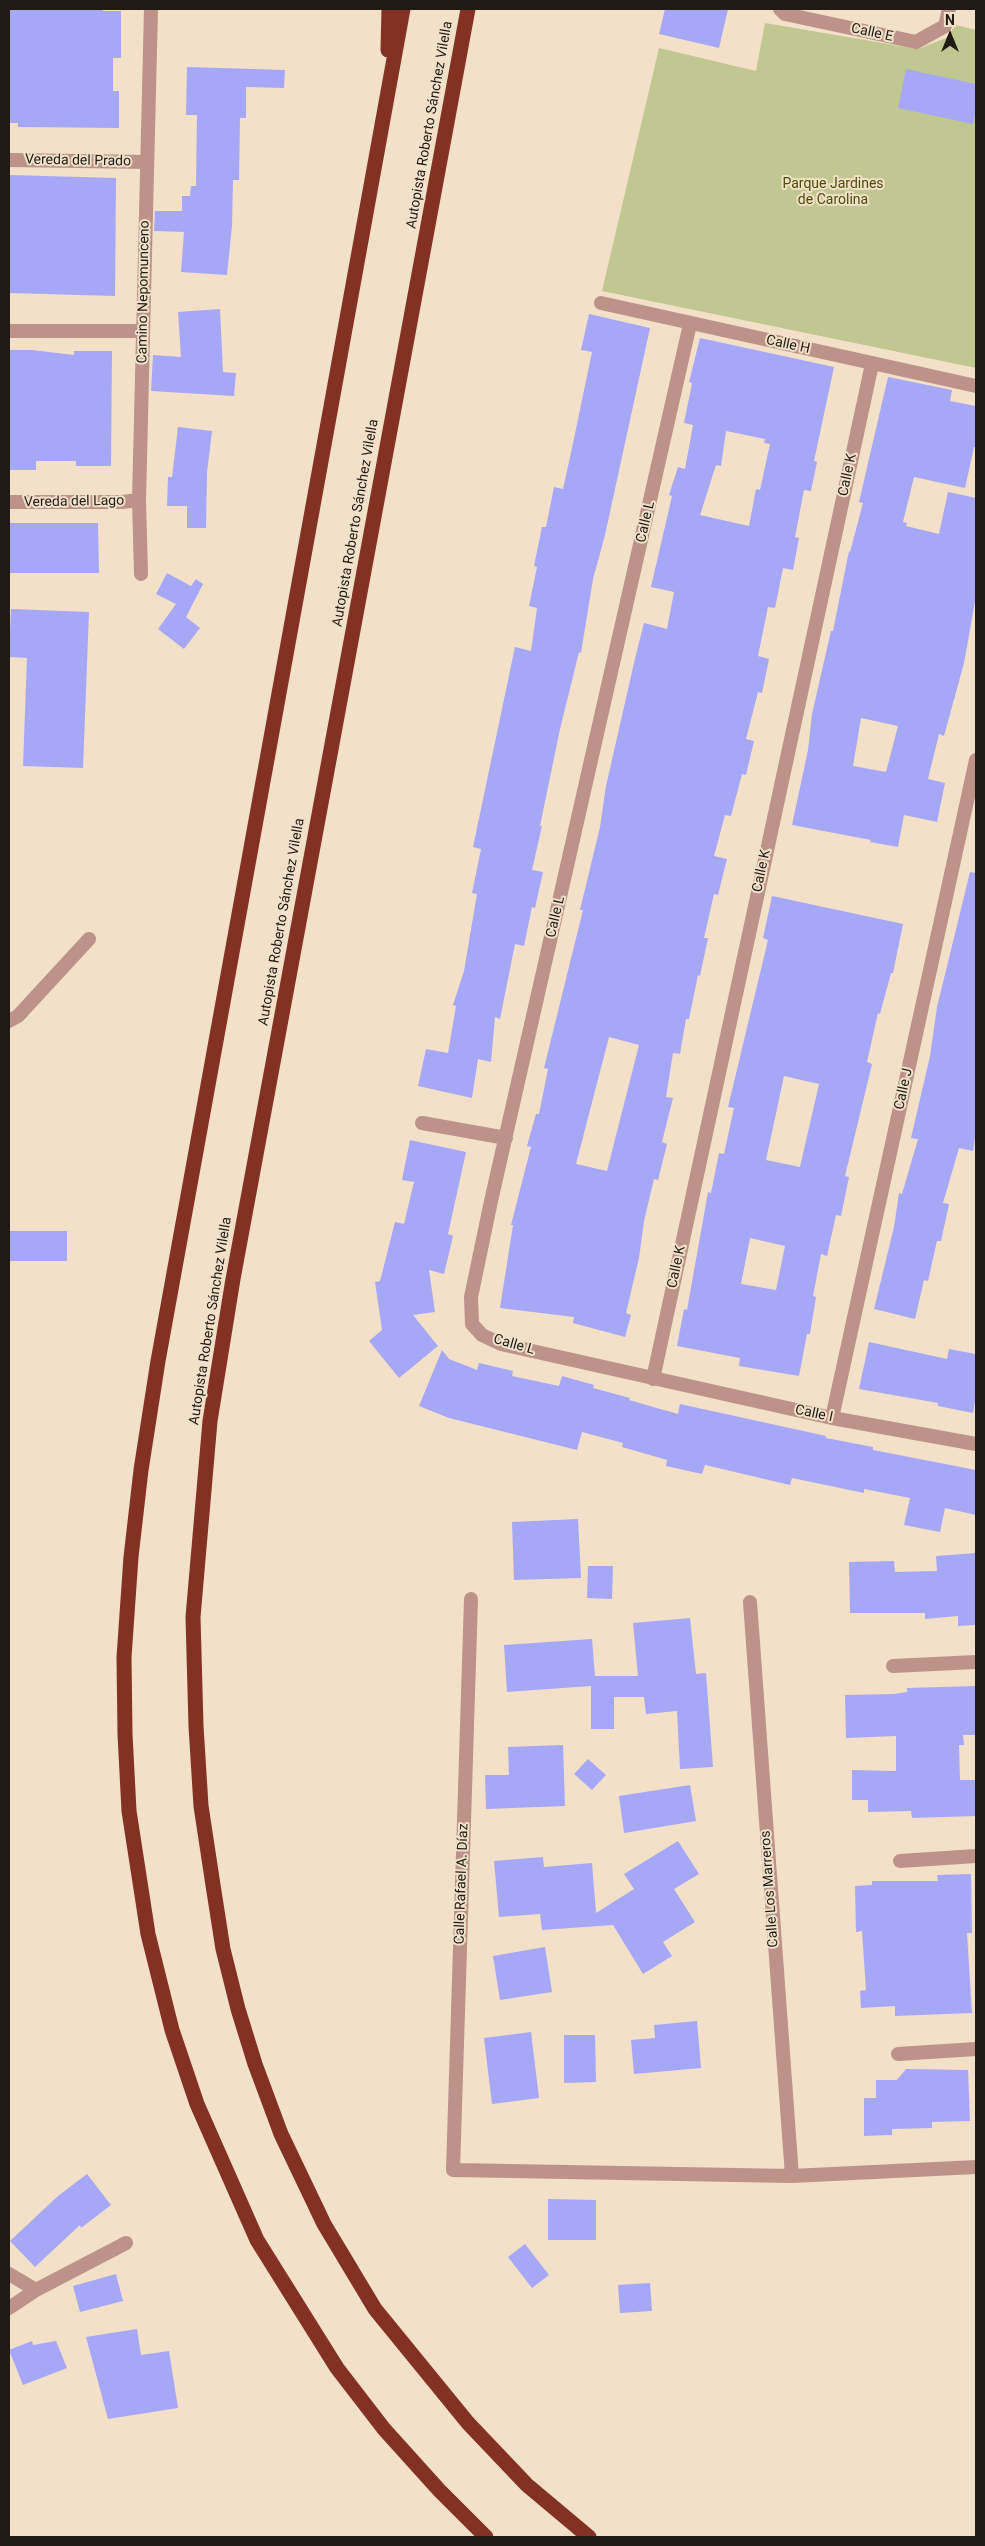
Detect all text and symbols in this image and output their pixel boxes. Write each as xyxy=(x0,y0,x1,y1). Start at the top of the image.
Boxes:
north arrow xyxy=(925,10,975,60)
text: N xyxy=(945,12,955,28)
street label: Autopista Roberto Sánchez Vilella xyxy=(403,20,457,230)
street label: Calle E xyxy=(850,20,894,46)
street label: Vereda del Prado xyxy=(25,152,131,170)
park label: Parque Jardines de Carolina xyxy=(782,176,884,208)
street label: Camino Nepomunceno xyxy=(134,220,154,364)
street label: Calle H xyxy=(765,332,811,358)
street label: Autopista Roberto Sánchez Vilella xyxy=(329,418,383,628)
street label: Calle K xyxy=(835,452,861,498)
street label: Vereda del Lago xyxy=(24,493,124,511)
street label: Calle L xyxy=(633,500,659,544)
street label: Autopista Roberto Sánchez Vilella xyxy=(255,817,309,1027)
street label: Calle K xyxy=(749,848,775,894)
street label: Calle L xyxy=(543,895,569,939)
street label: Calle J xyxy=(891,1067,917,1111)
street label: Autopista Roberto Sánchez Vilella xyxy=(186,1216,236,1426)
street label: Calle K xyxy=(664,1244,690,1290)
street label: Calle L xyxy=(492,1331,536,1359)
street label: Calle I xyxy=(794,1402,834,1426)
street label: Calle Rafael A. Díaz xyxy=(451,1823,473,1945)
street label: Calle Los Marreros xyxy=(758,1830,782,1948)

